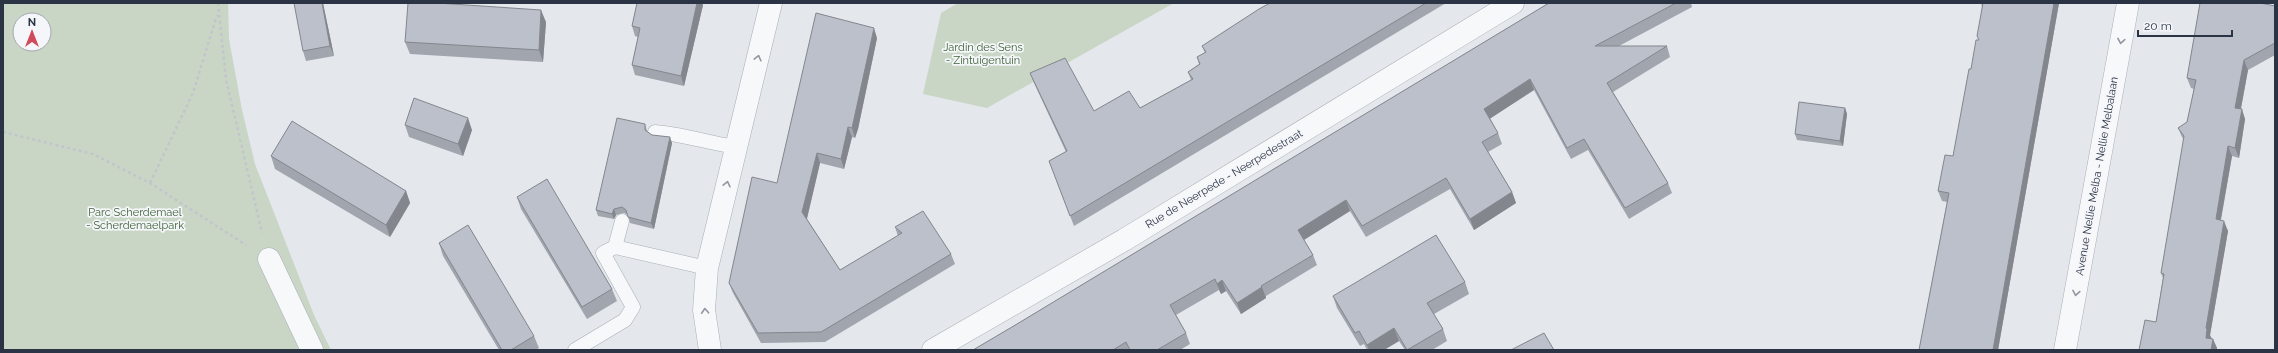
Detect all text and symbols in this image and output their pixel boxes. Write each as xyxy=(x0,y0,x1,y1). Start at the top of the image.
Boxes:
north arrow xyxy=(12,12,52,52)
scale bar xyxy=(2138,12,2232,38)
text: N xyxy=(28,16,36,29)
text: 20 m xyxy=(2144,19,2172,33)
one-way arrow xyxy=(2117,38,2126,44)
park label: Jardin des Sens - Zintuigentuin xyxy=(943,41,1023,67)
one-way arrow xyxy=(753,54,761,61)
street label: Avenue Nellie Melba - Nellie Melbalaan xyxy=(2073,76,2121,276)
street label: Rue de Neerpede - Neerpedestraat xyxy=(1143,127,1305,231)
one-way arrow xyxy=(722,181,730,187)
park label: Parc Scherdemael - Scherdemaelpark xyxy=(86,206,184,232)
one-way arrow xyxy=(2072,290,2080,296)
one-way arrow xyxy=(700,308,709,314)

